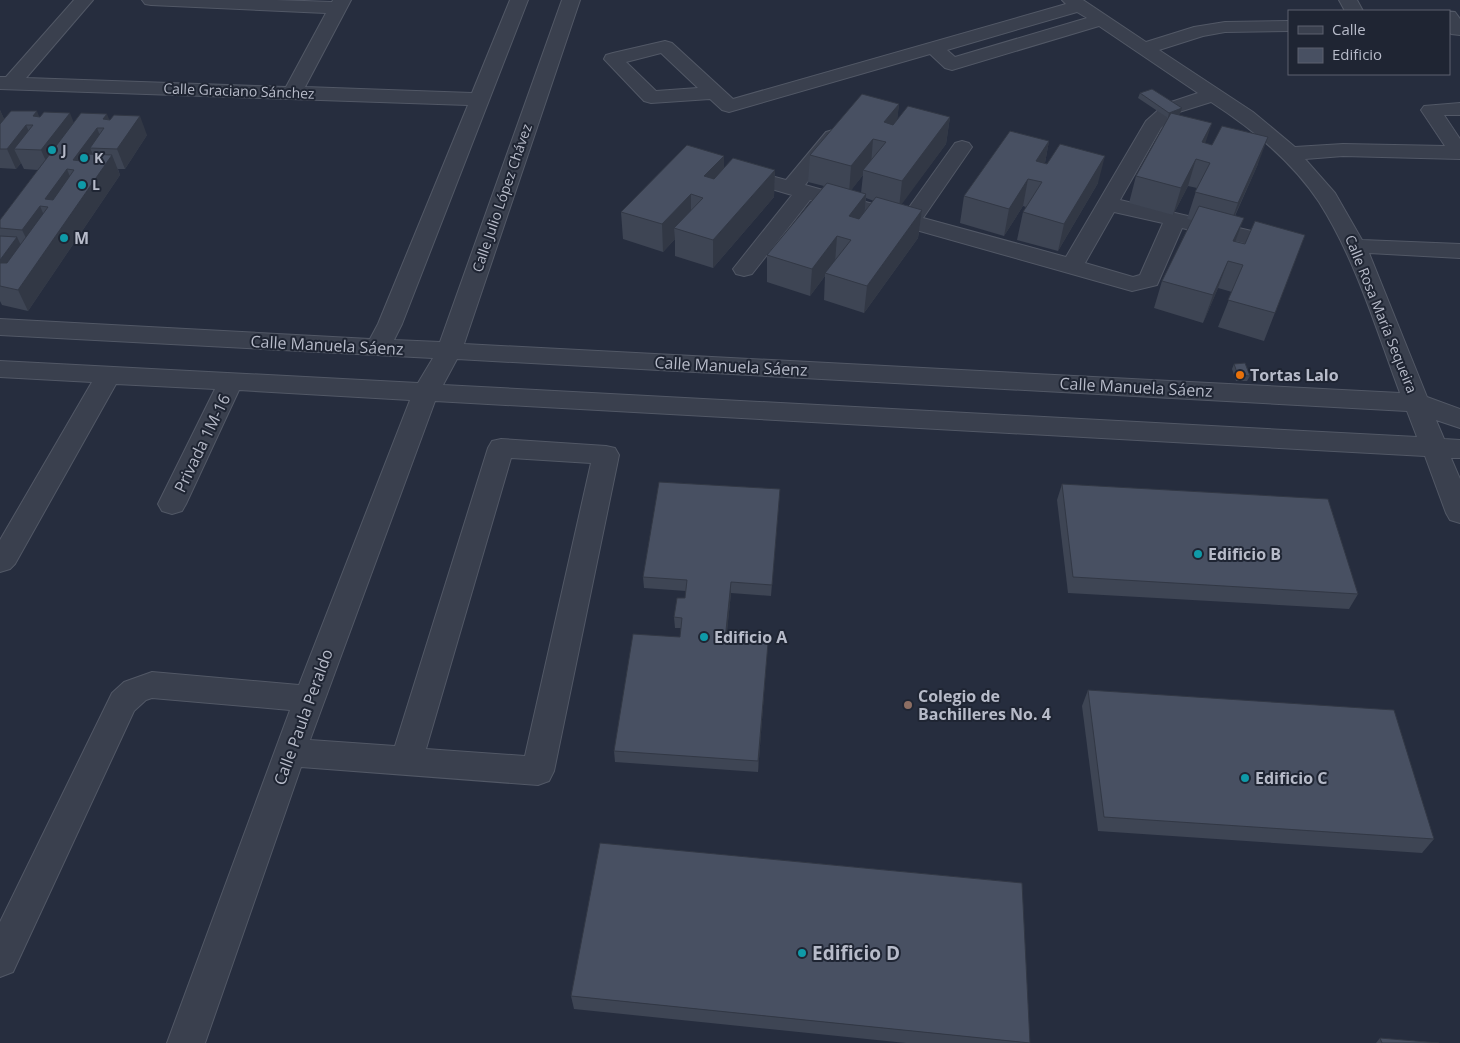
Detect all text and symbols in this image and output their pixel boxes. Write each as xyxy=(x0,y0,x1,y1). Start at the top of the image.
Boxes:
legend xyxy=(1288,10,1450,75)
text: Calle xyxy=(1332,19,1366,39)
text: Edificio xyxy=(1332,44,1382,64)
street label: Calle Graciano Sánchez xyxy=(163,78,315,103)
street label: Calle Julio López Chávez xyxy=(467,121,536,274)
place label: J xyxy=(60,140,67,159)
marker: J xyxy=(46,144,58,156)
place label: K xyxy=(94,148,104,167)
marker: K xyxy=(78,152,90,164)
place label: L xyxy=(92,175,100,194)
marker: L xyxy=(76,179,88,191)
place label: M xyxy=(74,227,89,249)
marker: M xyxy=(58,232,70,244)
street label: Calle Rosa María Sequeira xyxy=(1341,232,1422,396)
street label: Calle Manuela Sáenz xyxy=(250,330,404,360)
street label: Calle Manuela Sáenz xyxy=(654,351,808,381)
place label: Tortas Lalo xyxy=(1250,364,1339,386)
marker: Tortas Lalo xyxy=(1234,369,1246,381)
street label: Calle Manuela Sáenz xyxy=(1059,372,1213,402)
street label: Privada 1M-16 xyxy=(169,390,235,496)
place label: Edificio B xyxy=(1208,543,1281,565)
marker: Edificio B xyxy=(1192,548,1204,560)
place label: Edificio A xyxy=(714,626,788,648)
marker: Edificio A xyxy=(698,631,710,643)
street label: Calle Paula Peraldo xyxy=(268,646,338,788)
place label: Colegio de Bachilleres No. 4 xyxy=(918,685,1051,725)
marker: Colegio de Bachilleres No. 4 xyxy=(902,699,914,711)
place label: Edificio C xyxy=(1255,767,1327,789)
marker: Edificio C xyxy=(1239,772,1251,784)
place label: Edificio D xyxy=(812,940,900,966)
marker: Edificio D xyxy=(796,947,808,959)

